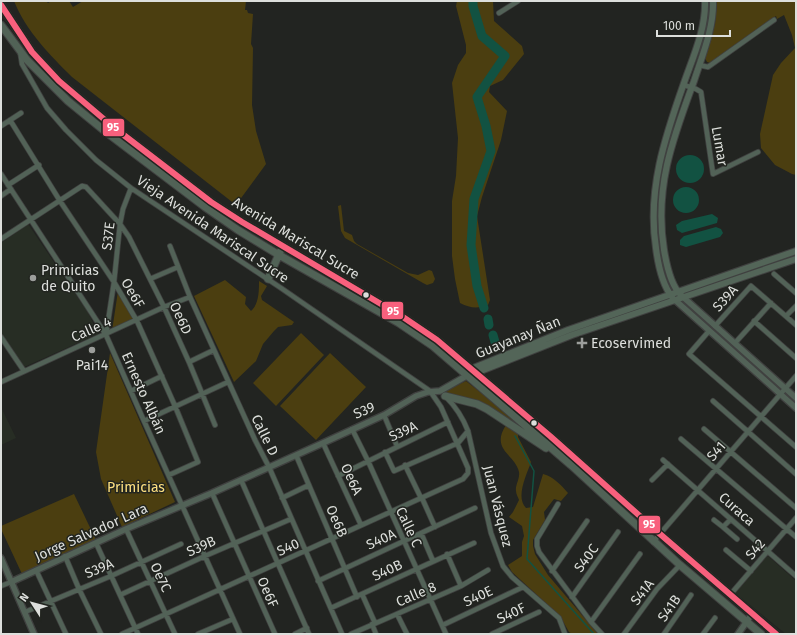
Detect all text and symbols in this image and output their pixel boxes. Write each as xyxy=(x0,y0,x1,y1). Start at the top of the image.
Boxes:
scale bar xyxy=(657,12,730,38)
text: 100 m xyxy=(663,19,695,33)
line badge: 95 xyxy=(102,118,125,137)
text: 95 xyxy=(107,121,119,134)
street label: Lumar xyxy=(708,125,731,168)
street label: Vieja Avenida Mariscal Sucre xyxy=(133,172,292,287)
street label: Avenida Mariscal Sucre xyxy=(229,194,363,283)
street label: S37E xyxy=(98,221,119,251)
place label: Primicias de Quito xyxy=(41,262,99,295)
marker: Primicias de Quito xyxy=(28,273,38,283)
street label: Oe6F xyxy=(117,275,148,311)
street label: S39A xyxy=(709,282,742,315)
unlabelled marker xyxy=(361,290,371,300)
street label: Oe6D xyxy=(166,299,195,337)
line badge: 95 xyxy=(381,301,404,320)
text: 95 xyxy=(387,305,399,318)
street label: Calle 4 xyxy=(69,313,114,346)
street label: Guayanay Ñan xyxy=(473,313,563,362)
place label: Ecoservimed xyxy=(591,335,671,352)
marker: Ecoservimed xyxy=(576,337,588,349)
marker: Pai14 xyxy=(87,345,97,355)
street label: Ernesto Albán xyxy=(118,350,169,437)
place label: Pai14 xyxy=(76,357,109,374)
street label: S39 xyxy=(351,398,378,423)
street label: Calle D xyxy=(247,412,282,459)
street label: S39A xyxy=(386,417,420,445)
unlabelled marker xyxy=(529,418,539,428)
street label: S41 xyxy=(703,438,729,465)
street label: Oe6A xyxy=(337,461,366,498)
street label: Juan Vásquez xyxy=(479,464,516,549)
park label: Primicias xyxy=(107,479,165,496)
street label: Curaca xyxy=(715,489,758,530)
street label: Jorge Salvador Lara xyxy=(32,500,150,565)
street label: Oe6B xyxy=(322,503,351,540)
street label: Calle C xyxy=(392,504,425,550)
line badge: 95 xyxy=(638,515,661,534)
text: 95 xyxy=(643,518,655,531)
street label: S40A xyxy=(364,525,399,554)
street label: S39B xyxy=(184,533,219,560)
street label: S40 xyxy=(274,535,302,560)
street label: S42 xyxy=(742,536,769,563)
street label: S40C xyxy=(570,541,602,576)
street label: S39A xyxy=(82,555,116,582)
street label: S40B xyxy=(369,556,405,585)
street label: Oe7C xyxy=(146,560,175,595)
street label: Oe6F xyxy=(253,574,282,610)
street label: S41A xyxy=(627,576,658,609)
street label: Calle 8 xyxy=(393,578,439,611)
street label: S40E xyxy=(461,582,496,611)
north arrow xyxy=(12,583,52,623)
text: N xyxy=(17,591,32,604)
street label: S41B xyxy=(654,592,685,625)
street label: S40F xyxy=(494,599,528,628)

